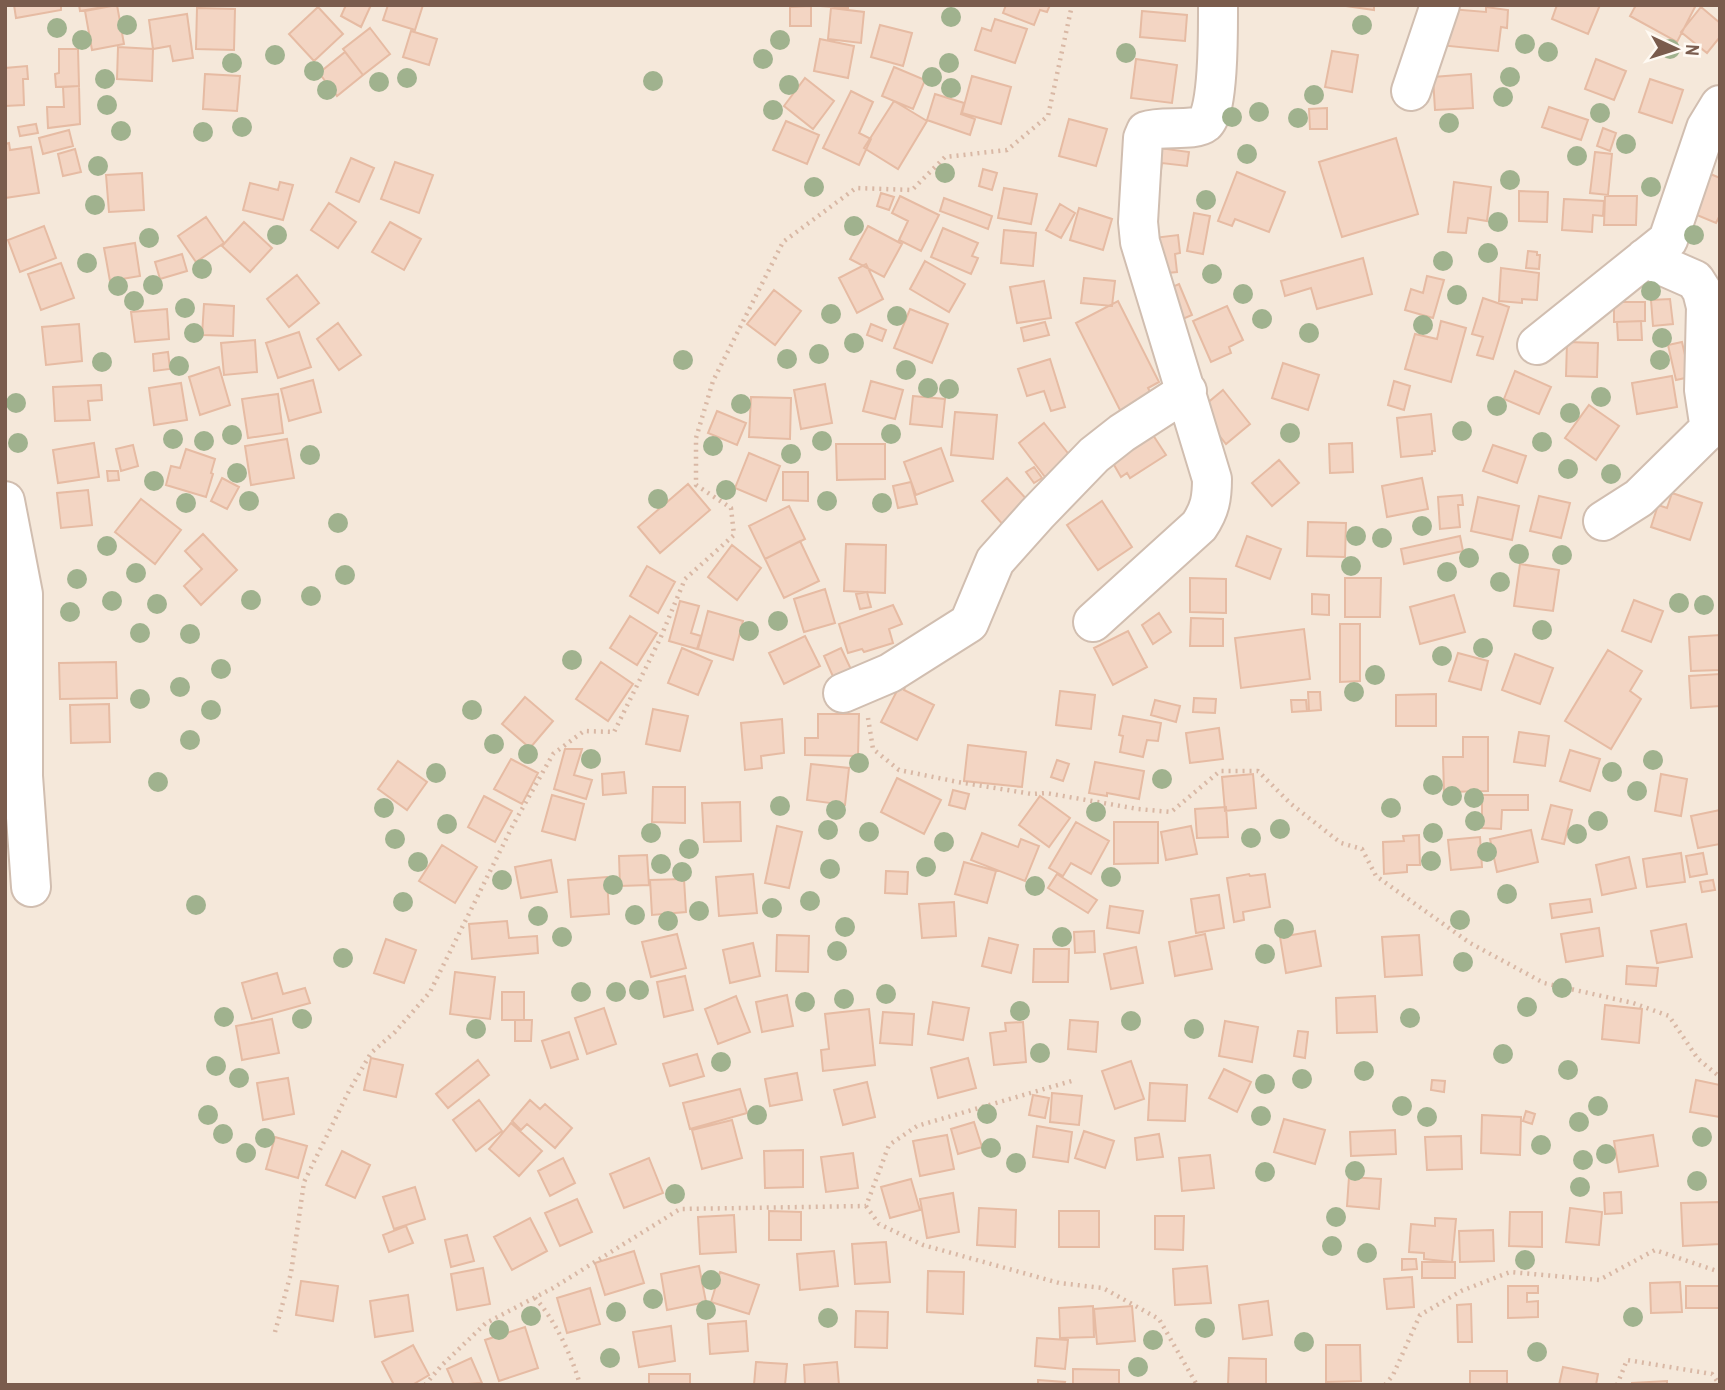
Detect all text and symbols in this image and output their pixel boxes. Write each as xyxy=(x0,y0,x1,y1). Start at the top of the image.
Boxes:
north arrow xyxy=(1641,14,1711,84)
text: N xyxy=(1680,44,1706,57)

